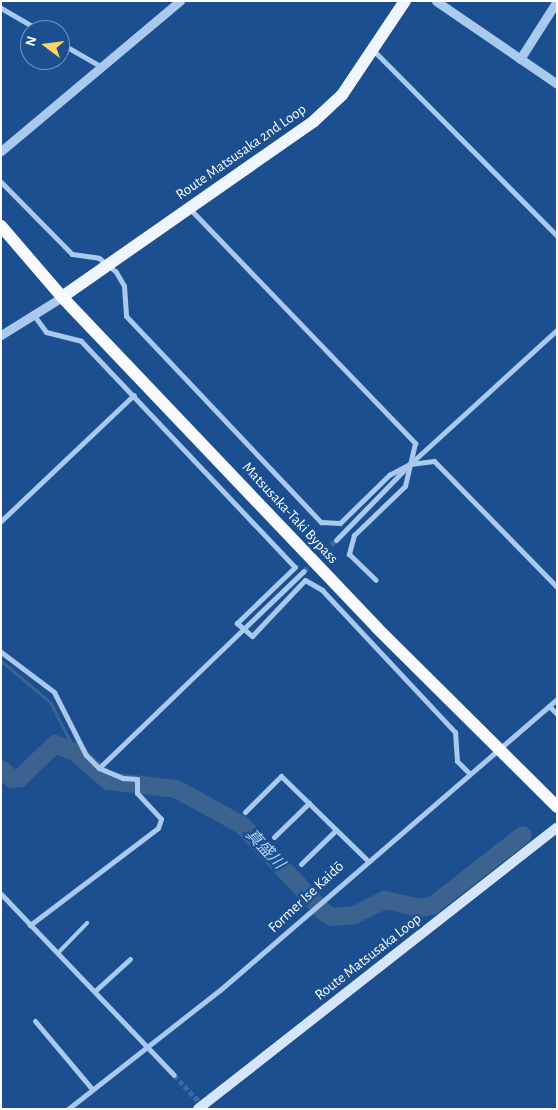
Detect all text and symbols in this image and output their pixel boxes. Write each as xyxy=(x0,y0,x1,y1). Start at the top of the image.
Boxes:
north arrow xyxy=(20,20,70,70)
text: N xyxy=(23,35,39,48)
street label: Route Matsusaka 2nd Loop xyxy=(172,100,310,204)
street label: Matsusaka-Taki Bypass xyxy=(238,458,342,568)
water label: 真盛川 xyxy=(242,825,288,873)
street label: Former Ise Kaidō xyxy=(265,857,347,937)
street label: Route Matsusaka Loop xyxy=(311,910,425,1004)

